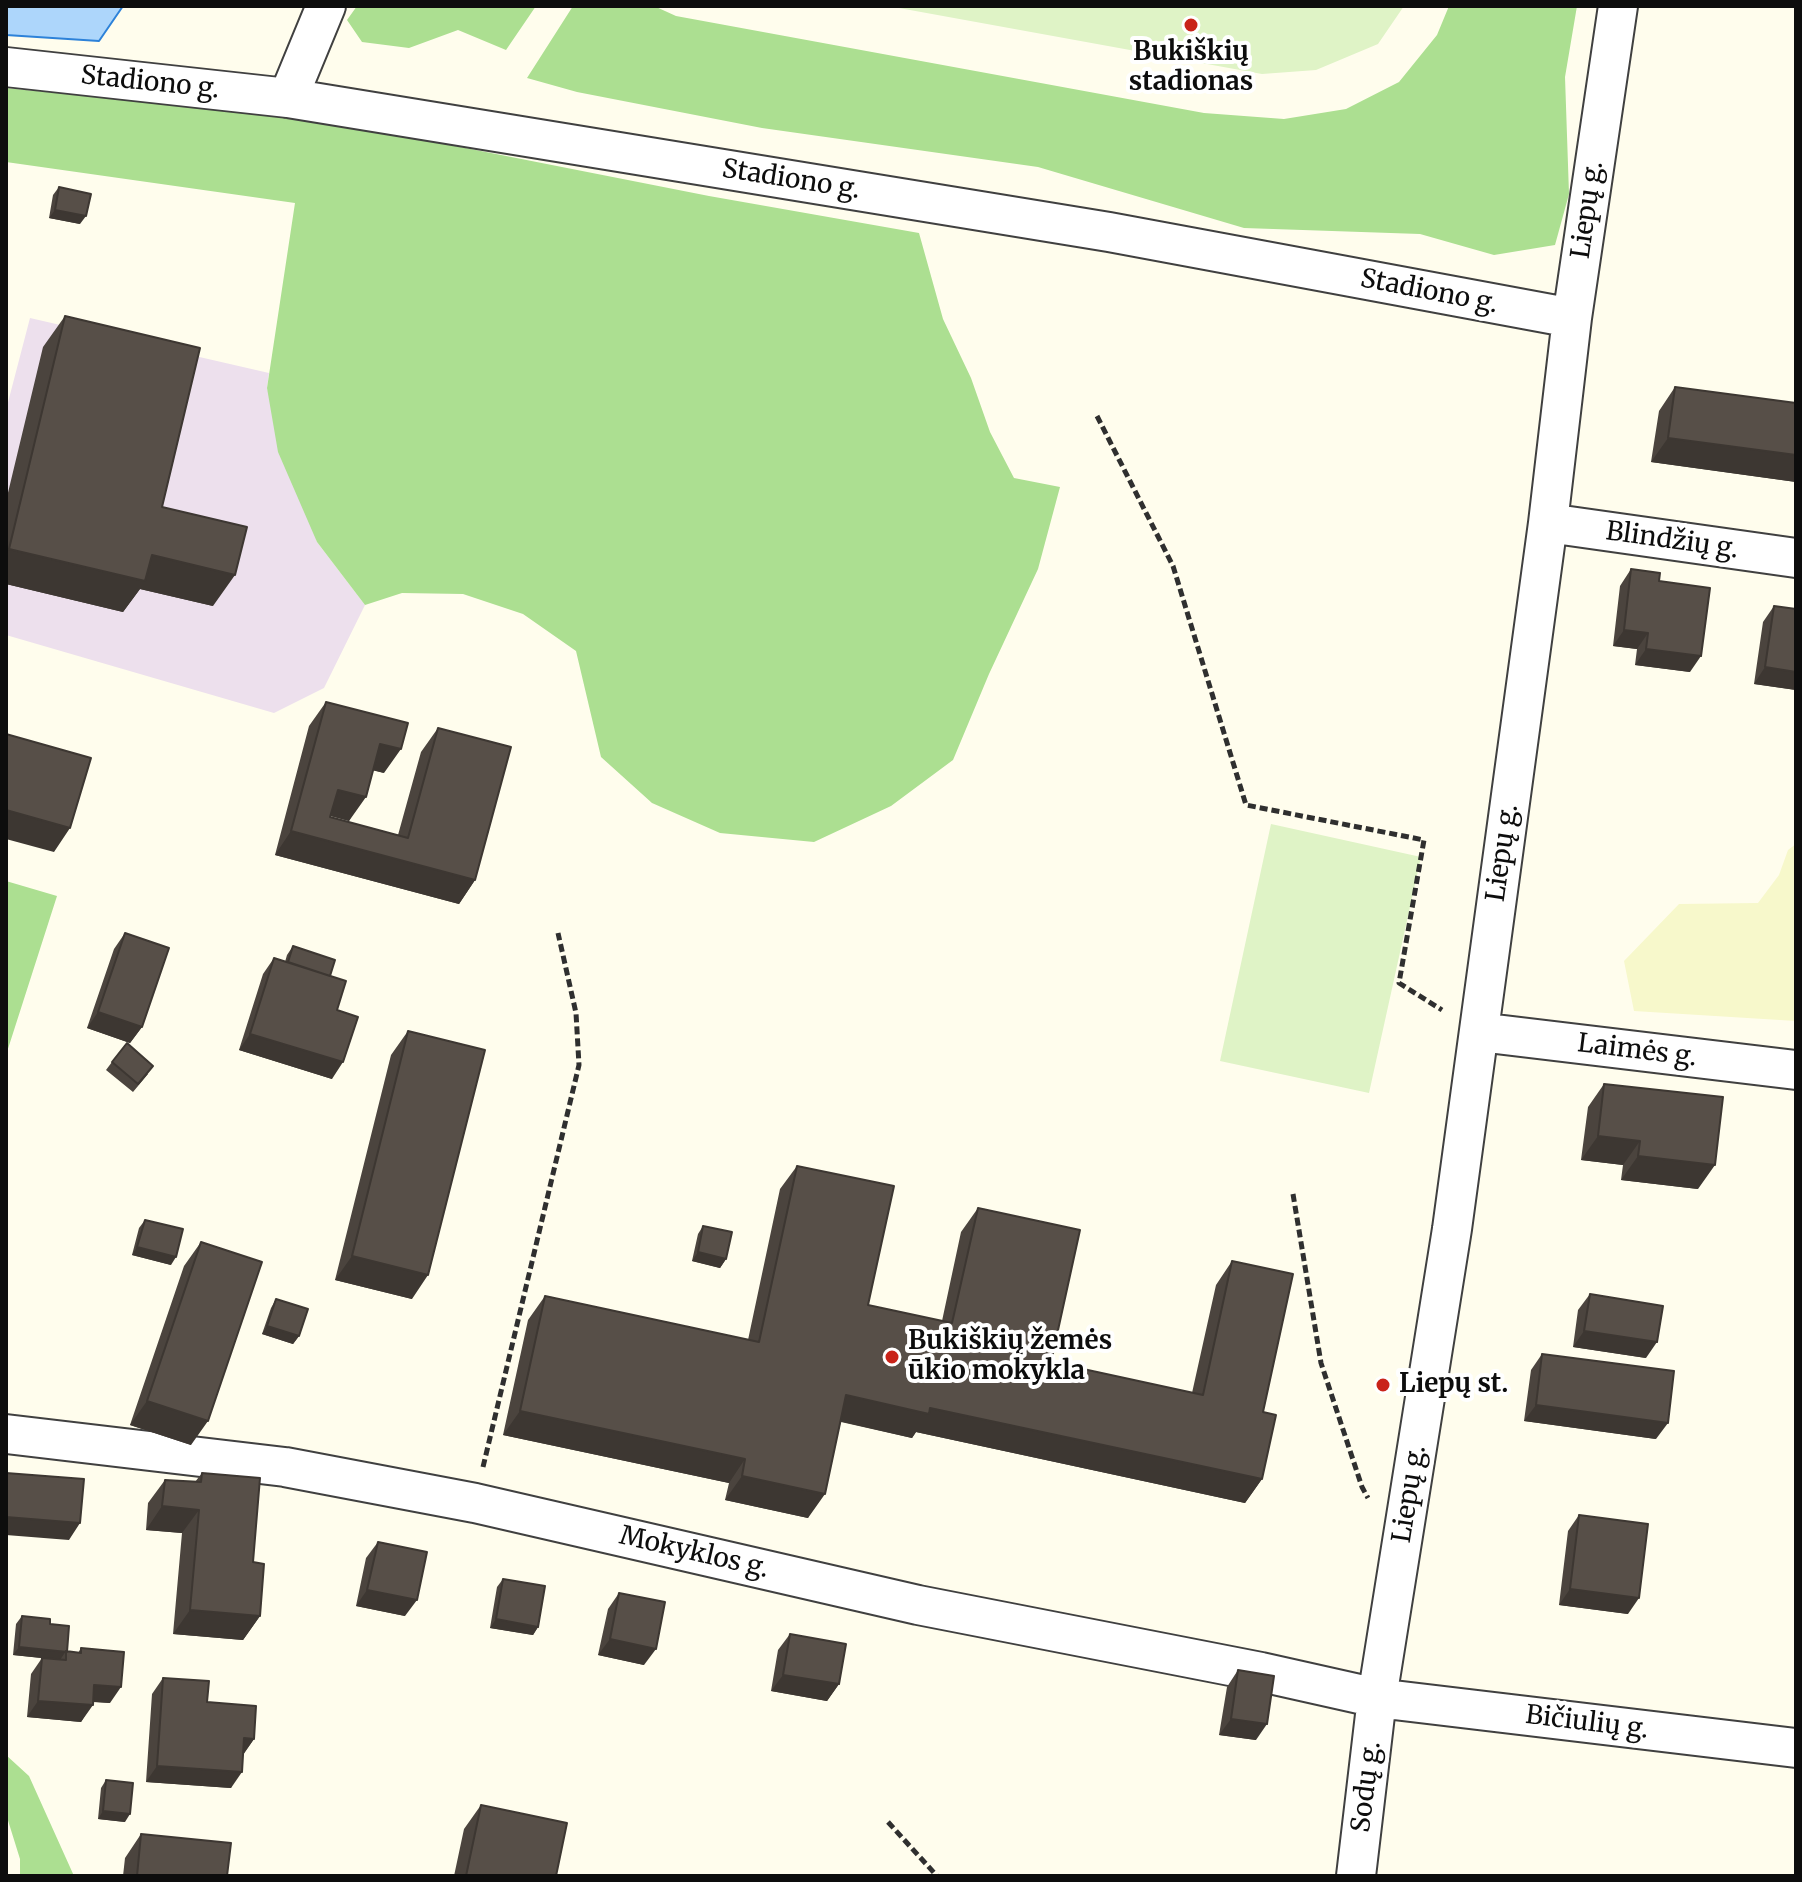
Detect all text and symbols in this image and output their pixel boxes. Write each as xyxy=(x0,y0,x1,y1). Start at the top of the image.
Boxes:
marker: Bukiškių stadionas xyxy=(1182,16,1200,34)
place label: Bukiškių stadionas xyxy=(1129,37,1253,98)
street label: Stadiono g. xyxy=(79,60,221,106)
street label: Stadiono g. xyxy=(720,154,862,206)
street label: Liepų g. xyxy=(1566,159,1610,261)
street label: Stadiono g. xyxy=(1358,263,1500,321)
street label: Blindžių g. xyxy=(1604,516,1740,566)
street label: Liepų g. xyxy=(1481,802,1525,904)
street label: Laimės g. xyxy=(1576,1028,1698,1074)
place label: Bukiškių žemės ūkio mokykla xyxy=(908,1326,1112,1388)
marker: Bukiškių žemės ūkio mokykla xyxy=(883,1348,901,1366)
place label: Liepų st. xyxy=(1399,1369,1508,1401)
marker: Liepų st. xyxy=(1374,1376,1392,1394)
street label: Liepų g. xyxy=(1387,1443,1433,1545)
street label: Mokyklos g. xyxy=(616,1521,772,1585)
street label: Bičiulių g. xyxy=(1524,1700,1650,1746)
street label: Sodų g. xyxy=(1346,1740,1388,1834)

